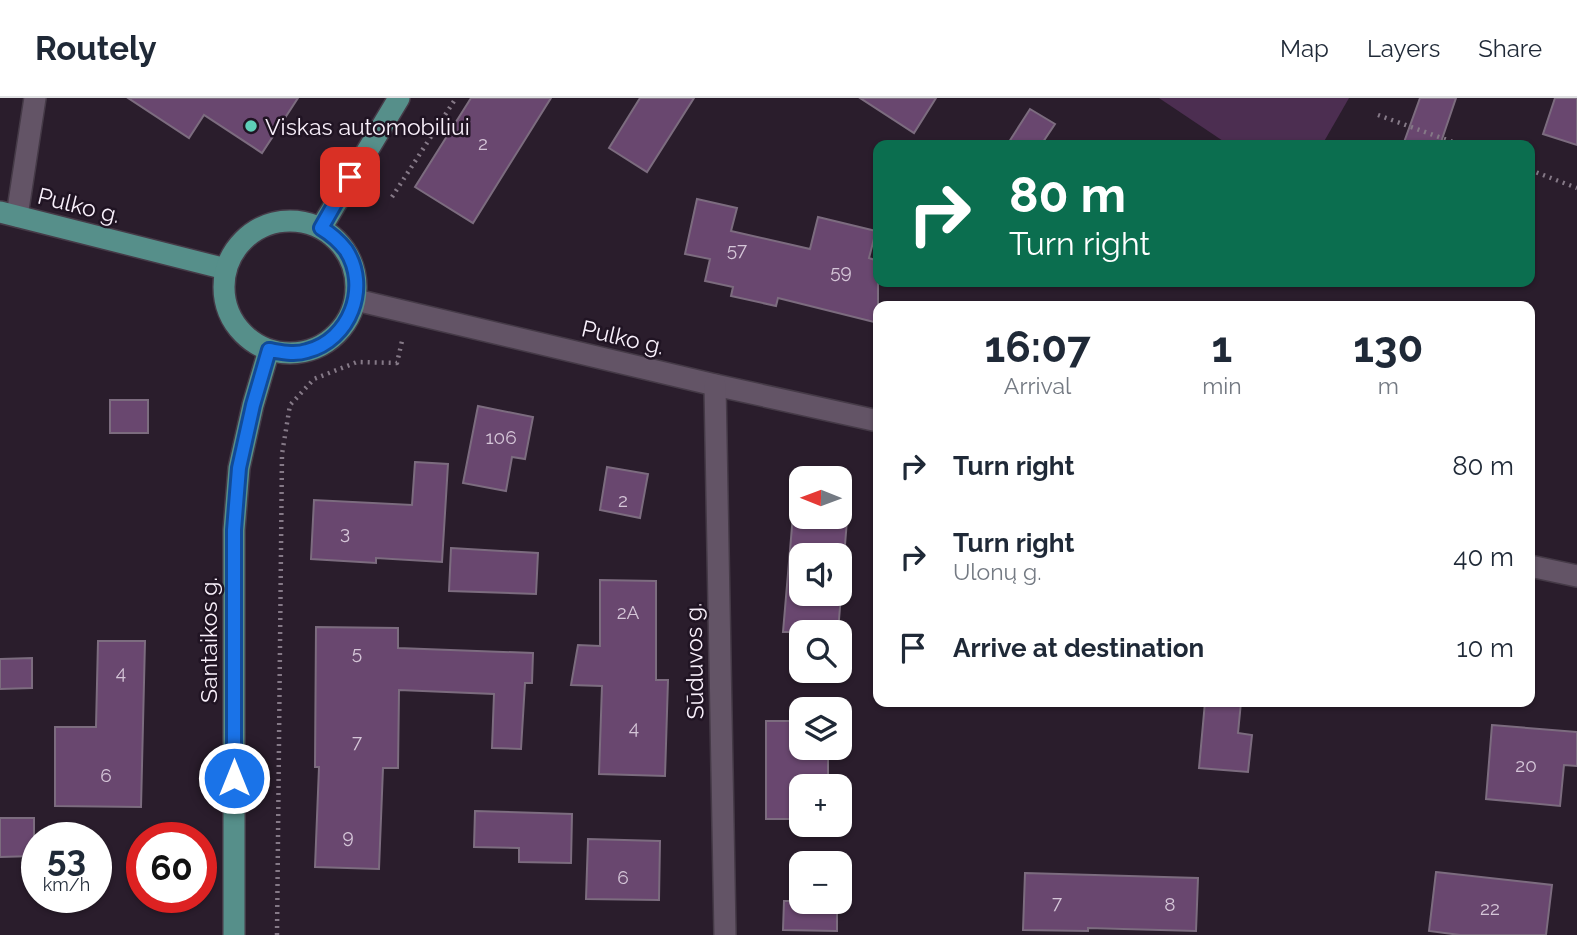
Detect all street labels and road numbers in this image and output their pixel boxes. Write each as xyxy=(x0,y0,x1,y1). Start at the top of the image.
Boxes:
street label: Pulko g. xyxy=(35,182,123,228)
street label: Pulko g. xyxy=(579,314,667,360)
street label: Santaikos g. xyxy=(195,577,222,703)
street label: Sūduvos g. xyxy=(679,602,709,720)

